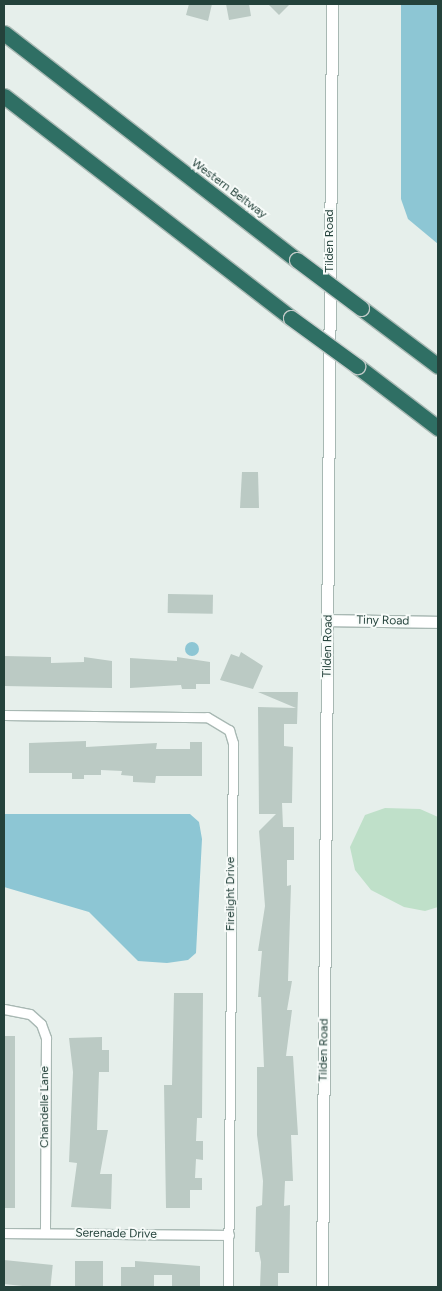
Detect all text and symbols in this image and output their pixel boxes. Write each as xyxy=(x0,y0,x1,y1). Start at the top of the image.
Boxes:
street label: Western Beltway xyxy=(188,156,270,222)
street label: Tilden Road xyxy=(323,210,337,272)
street label: Tiny Road xyxy=(356,613,410,629)
street label: Tilden Road xyxy=(320,614,336,678)
street label: Firelight Drive xyxy=(224,857,238,931)
street label: Tilden Road xyxy=(316,1018,332,1082)
street label: Chandelle Lane xyxy=(38,1066,52,1148)
street label: Serenade Drive xyxy=(75,1226,157,1242)

